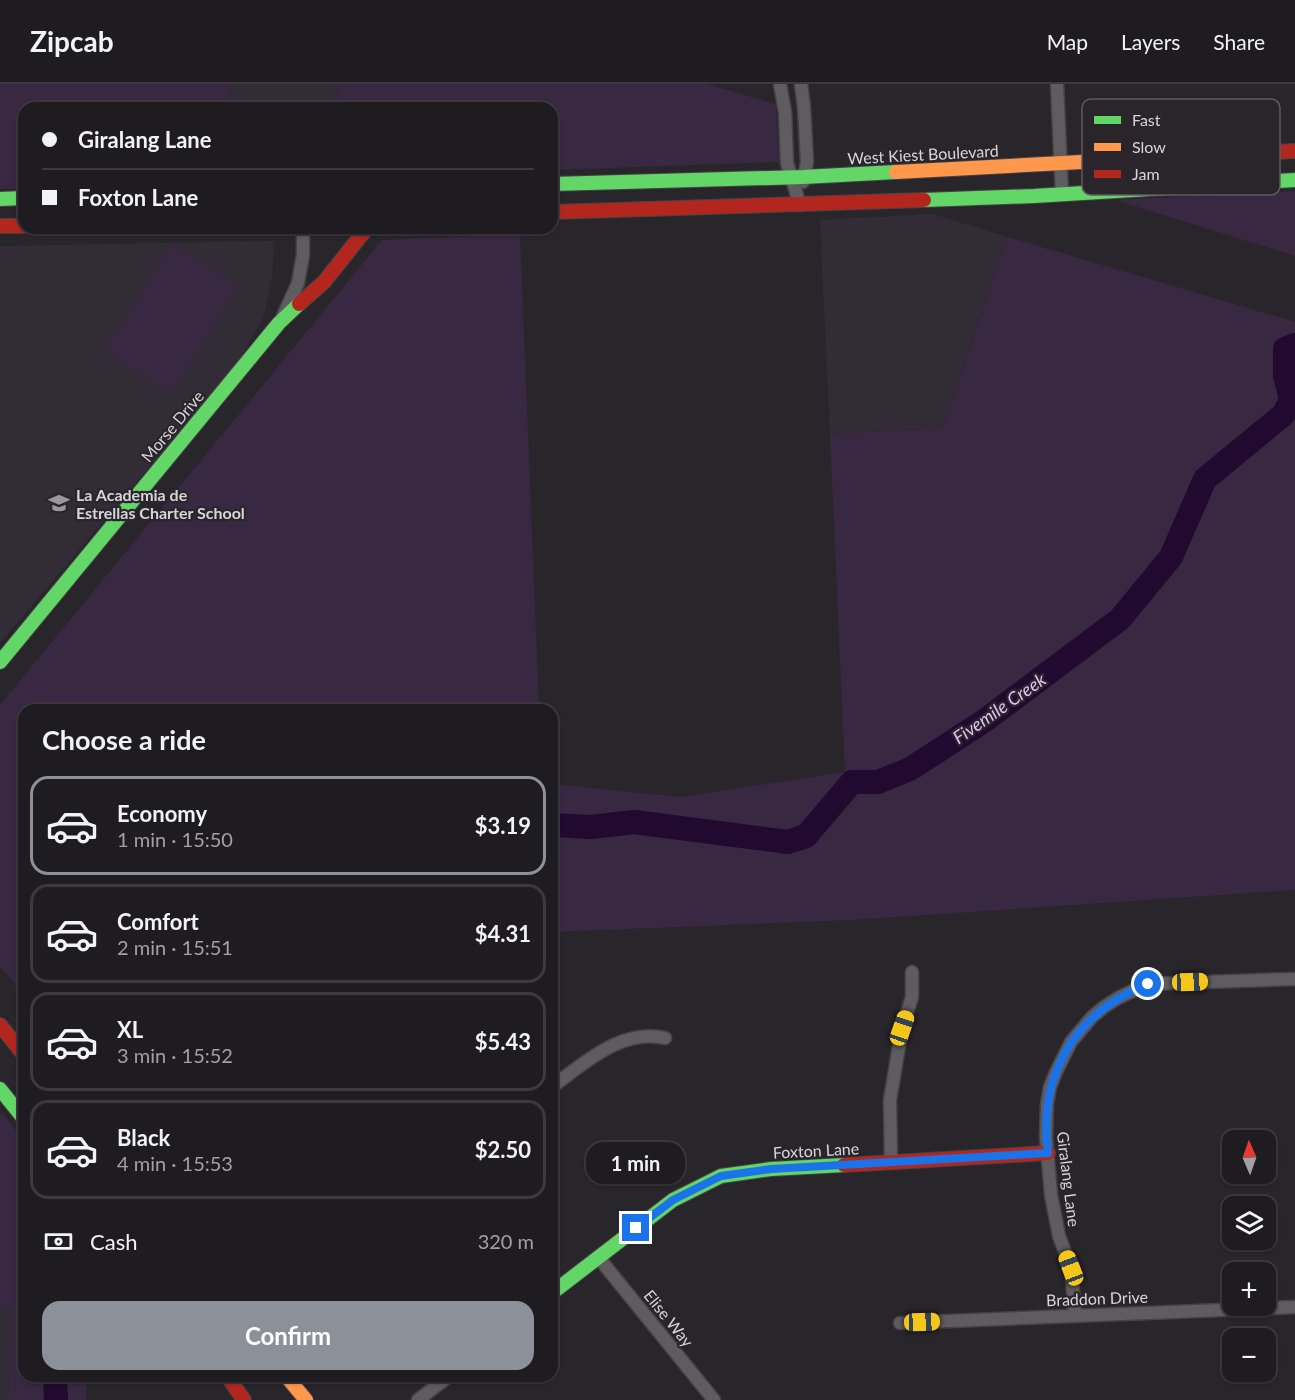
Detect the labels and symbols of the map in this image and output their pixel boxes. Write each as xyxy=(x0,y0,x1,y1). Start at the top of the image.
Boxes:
legend xyxy=(1082,99,1280,195)
text: Fast xyxy=(1132,110,1161,129)
text: Slow xyxy=(1132,137,1166,156)
street label: West Kiest Boulevard xyxy=(847,141,999,167)
text: Jam xyxy=(1132,164,1160,183)
street label: Morse Drive xyxy=(137,387,207,465)
place label: La Academia de Estrellas Charter School xyxy=(76,485,245,522)
school or university icon: La Academia de Estrellas Charter School xyxy=(47,491,71,515)
water label: Fivemile Creek xyxy=(948,668,1050,748)
route start xyxy=(1134,970,1161,997)
car xyxy=(1172,972,1208,992)
car xyxy=(888,1008,916,1048)
street label: Giralang Lane xyxy=(1054,1130,1084,1228)
north arrow xyxy=(1222,1130,1276,1184)
street label: Foxton Lane xyxy=(772,1138,860,1162)
callout: 1 min xyxy=(586,1141,686,1183)
route end xyxy=(622,1214,649,1241)
car xyxy=(1056,1248,1086,1288)
street label: Elise Way xyxy=(640,1286,698,1351)
street label: Braddon Drive xyxy=(1046,1287,1148,1309)
car xyxy=(904,1312,940,1332)

